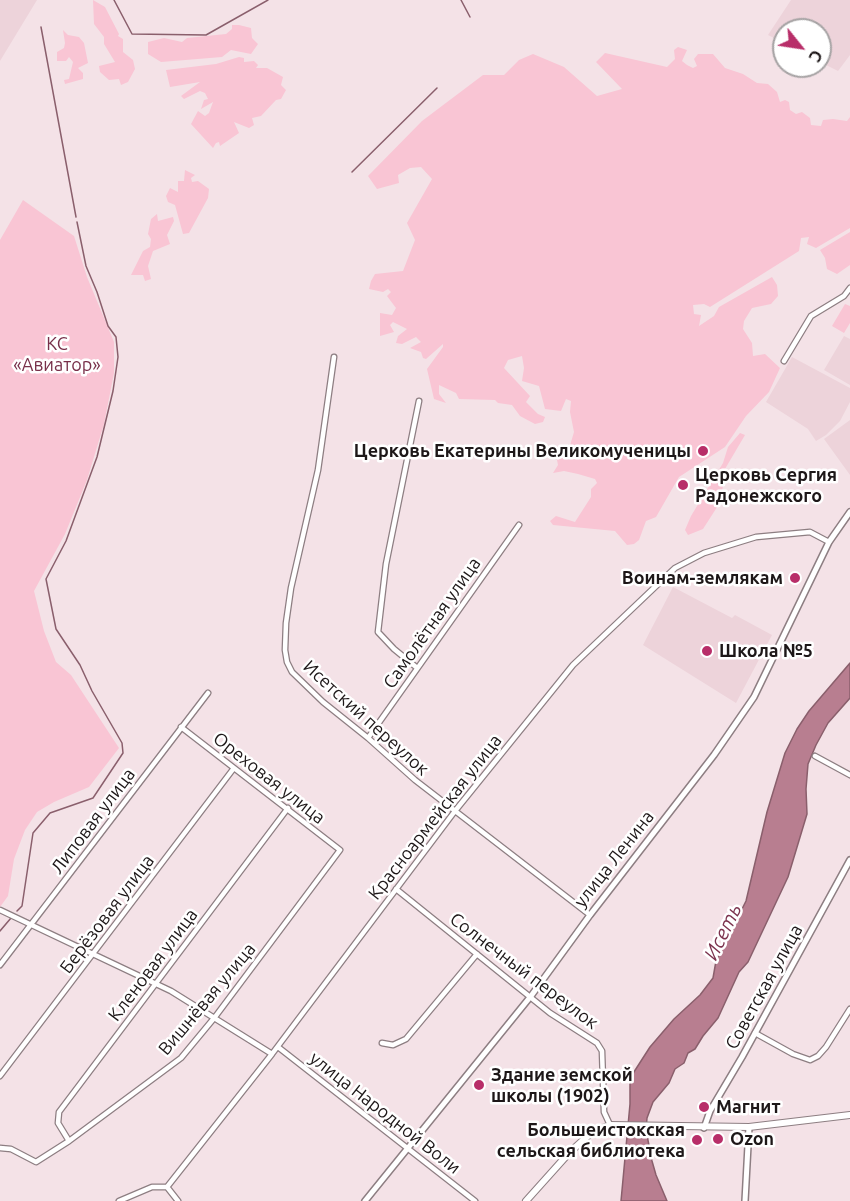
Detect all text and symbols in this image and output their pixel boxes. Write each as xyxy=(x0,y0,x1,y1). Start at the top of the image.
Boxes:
north arrow xyxy=(772,18,832,78)
text: С xyxy=(806,47,826,65)
park label: КС «Авиатор» xyxy=(13,333,101,376)
place label: Церковь Екатерины Великомученицы xyxy=(354,440,691,462)
marker: Церковь Екатерины Великомученицы xyxy=(696,444,710,458)
place label: Церковь Сергия Радонежского xyxy=(695,464,837,506)
marker: Церковь Сергия Радонежского xyxy=(676,478,690,492)
street label: Самолётная улица xyxy=(379,553,485,693)
place label: Воинам-землякам xyxy=(622,567,783,589)
marker: Воинам-землякам xyxy=(788,571,802,585)
place label: Школа №5 xyxy=(719,640,813,662)
marker: Школа №5 xyxy=(700,644,714,658)
street label: Исетский переулок xyxy=(299,656,433,780)
street label: Ореховая улица xyxy=(209,728,329,828)
street label: Красноармейская улица xyxy=(364,730,506,904)
street label: Липовая улица xyxy=(46,764,140,878)
street label: улица Ленина xyxy=(570,806,658,912)
street label: Берёзовая улица xyxy=(55,850,159,978)
water label: Исеть xyxy=(699,900,747,964)
street label: Кленовая улица xyxy=(104,905,202,1025)
street label: Солнечный переулок xyxy=(446,908,602,1034)
street label: Советская улица xyxy=(721,921,807,1053)
street label: Вишнёвая улица xyxy=(154,939,260,1059)
street label: улица Народной Воли xyxy=(305,1047,465,1179)
place label: Здание земской школы (1902) xyxy=(491,1064,633,1106)
marker: Здание земской школы (1902) xyxy=(472,1078,486,1092)
place label: Магнит xyxy=(716,1096,780,1118)
marker: Магнит xyxy=(697,1100,711,1114)
place label: Большеистокская сельская библиотека xyxy=(497,1119,685,1162)
place label: Ozon xyxy=(730,1128,774,1150)
marker: Ozon xyxy=(711,1132,725,1146)
marker: Большеистокская сельская библиотека xyxy=(690,1133,704,1147)

